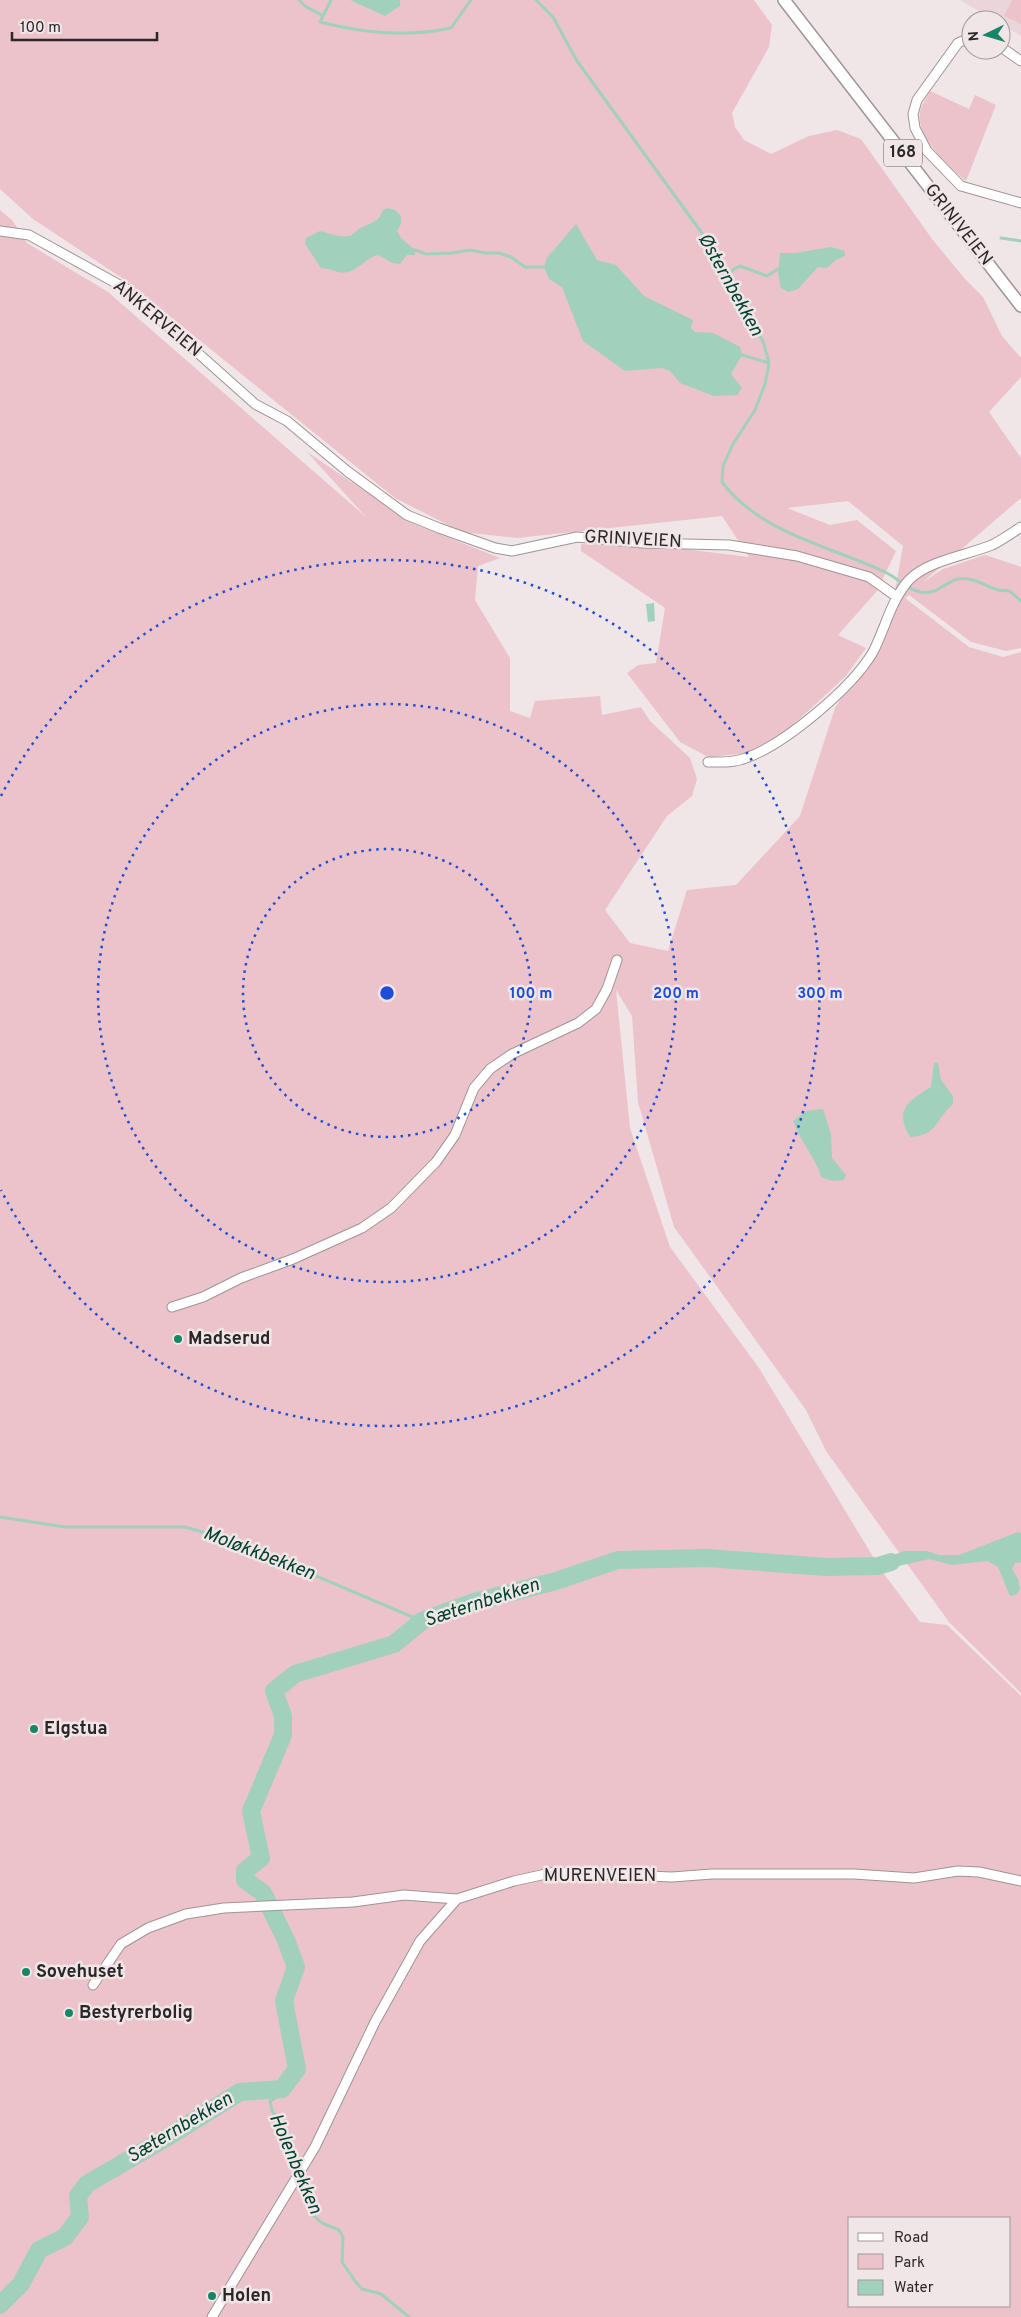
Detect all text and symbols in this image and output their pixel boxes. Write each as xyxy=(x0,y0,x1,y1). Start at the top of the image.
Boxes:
scale bar xyxy=(12,10,158,42)
north arrow xyxy=(961,10,1011,60)
text: 100 m xyxy=(20,19,61,38)
text: N xyxy=(966,30,983,42)
road number: 168 xyxy=(884,140,922,167)
street label: GRINIVEIEN xyxy=(919,179,997,271)
water label: Østernbekken xyxy=(692,229,769,341)
street label: ANKERVEIEN xyxy=(108,275,206,363)
street label: GRINIVEIEN xyxy=(584,526,682,554)
centre of rings xyxy=(378,984,396,1002)
text: 100 m xyxy=(510,985,552,1004)
text: 200 m xyxy=(653,985,699,1004)
text: 300 m xyxy=(797,985,843,1004)
place label: Madserud xyxy=(188,1328,270,1351)
marker: Madserud xyxy=(172,1333,184,1345)
water label: Moløkkbekken xyxy=(200,1522,319,1587)
water label: Sæternbekken xyxy=(422,1573,543,1633)
place label: Elgstua xyxy=(44,1718,107,1741)
marker: Elgstua xyxy=(28,1723,40,1735)
street label: MURENVEIEN xyxy=(544,1865,656,1888)
place label: Sovehuset xyxy=(36,1961,124,1984)
marker: Sovehuset xyxy=(20,1966,32,1978)
place label: Bestyrerbolig xyxy=(79,2002,193,2025)
marker: Bestyrerbolig xyxy=(63,2007,75,2019)
water label: Sæternbekken xyxy=(123,2087,238,2169)
water label: Holenbekken xyxy=(263,2110,327,2218)
legend xyxy=(848,2217,1011,2307)
text: Road xyxy=(894,2229,929,2248)
text: Park xyxy=(894,2254,925,2273)
text: Water xyxy=(894,2279,934,2298)
place label: Holen xyxy=(222,2285,271,2308)
marker: Holen xyxy=(206,2290,218,2302)

